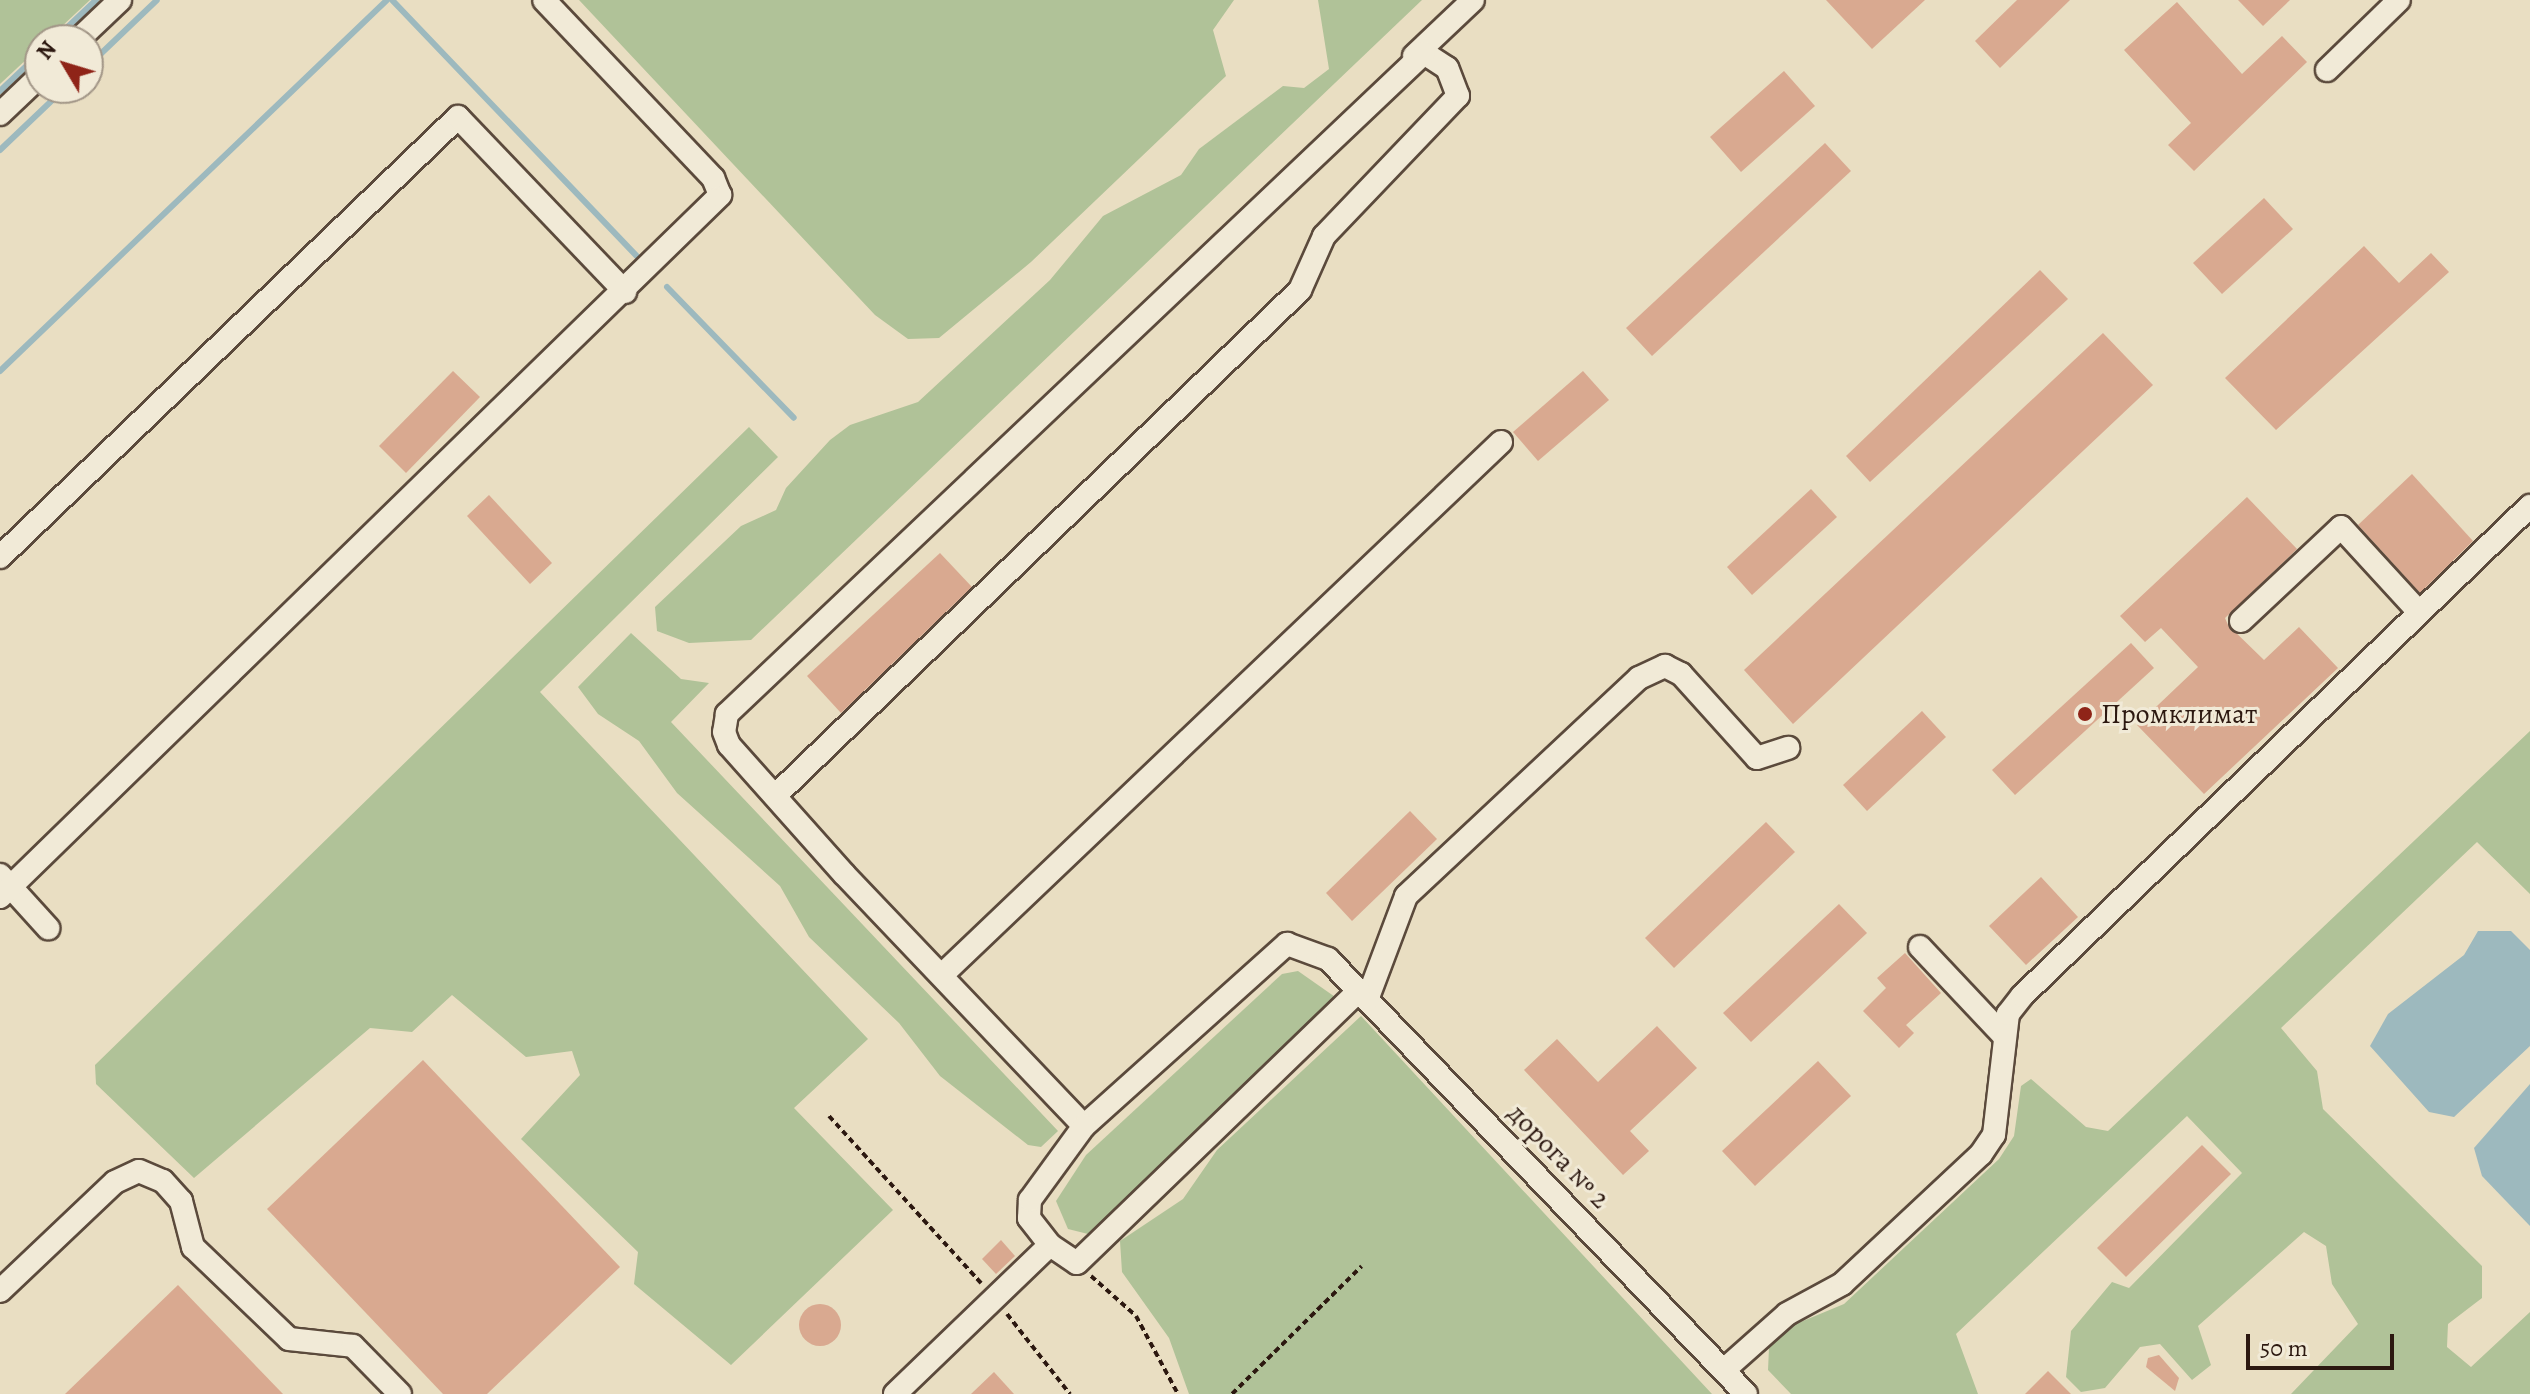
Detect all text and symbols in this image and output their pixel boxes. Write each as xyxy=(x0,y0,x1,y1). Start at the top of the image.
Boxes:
north arrow xyxy=(24,24,104,104)
text: N xyxy=(30,35,63,66)
place label: Промклимат xyxy=(2101,697,2257,731)
marker: Промклимат xyxy=(2076,705,2094,723)
street label: дорога № 2 xyxy=(1501,1097,1617,1215)
scale bar xyxy=(2250,1318,2398,1368)
text: 50 m xyxy=(2260,1332,2308,1364)

